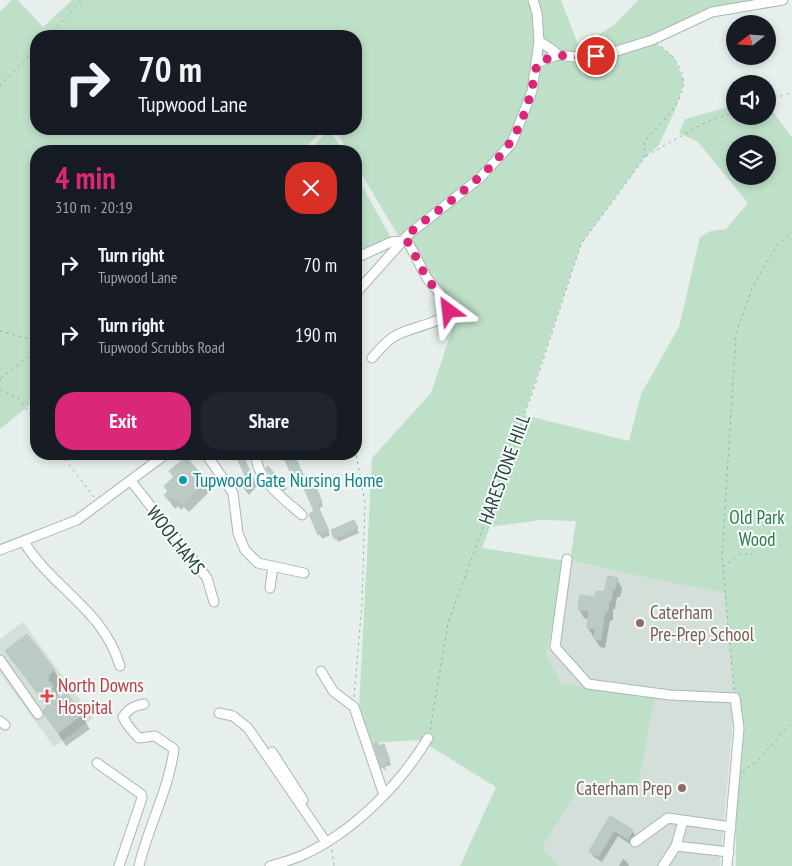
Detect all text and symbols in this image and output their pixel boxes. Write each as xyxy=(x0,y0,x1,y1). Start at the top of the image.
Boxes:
north arrow xyxy=(726,15,776,65)
map controls xyxy=(726,15,776,185)
pin xyxy=(575,35,617,77)
icon: arrive xyxy=(582,42,610,70)
text: 70 m xyxy=(138,46,202,92)
icon: right xyxy=(55,50,120,115)
button: sound xyxy=(726,75,776,125)
text: Tupwood Lane xyxy=(138,90,247,118)
button: layers xyxy=(726,135,776,185)
text: 4 min xyxy=(55,158,116,197)
button: close xyxy=(285,162,337,214)
text: 310 m · 20:19 xyxy=(55,197,133,217)
text: Turn right xyxy=(98,243,164,267)
icon: right xyxy=(55,251,83,279)
text: 70 m xyxy=(304,253,337,277)
text: Tupwood Lane xyxy=(98,267,177,287)
position arrow xyxy=(422,284,474,336)
text: Turn right xyxy=(98,313,164,337)
icon: right xyxy=(55,321,83,349)
text: 190 m xyxy=(295,323,337,347)
text: Tupwood Scrubbs Road xyxy=(98,337,225,357)
button: Exit xyxy=(55,392,191,450)
button: Share xyxy=(201,392,337,450)
street label: HARESTONE HILL xyxy=(473,410,535,527)
place label: Tupwood Gate Nursing Home xyxy=(193,468,383,492)
marker: Tupwood Gate Nursing Home xyxy=(177,474,189,486)
street label: WOOLHAMS xyxy=(142,501,210,579)
park label: Old Park Wood xyxy=(729,505,785,551)
place label: Caterham Pre-Prep School xyxy=(650,600,755,646)
marker: Caterham Pre-Prep School xyxy=(634,617,646,629)
place label: North Downs Hospital xyxy=(58,673,144,719)
marker: North Downs Hospital xyxy=(40,689,54,703)
place label: Caterham Prep xyxy=(576,776,672,800)
marker: Caterham Prep xyxy=(676,782,688,794)

